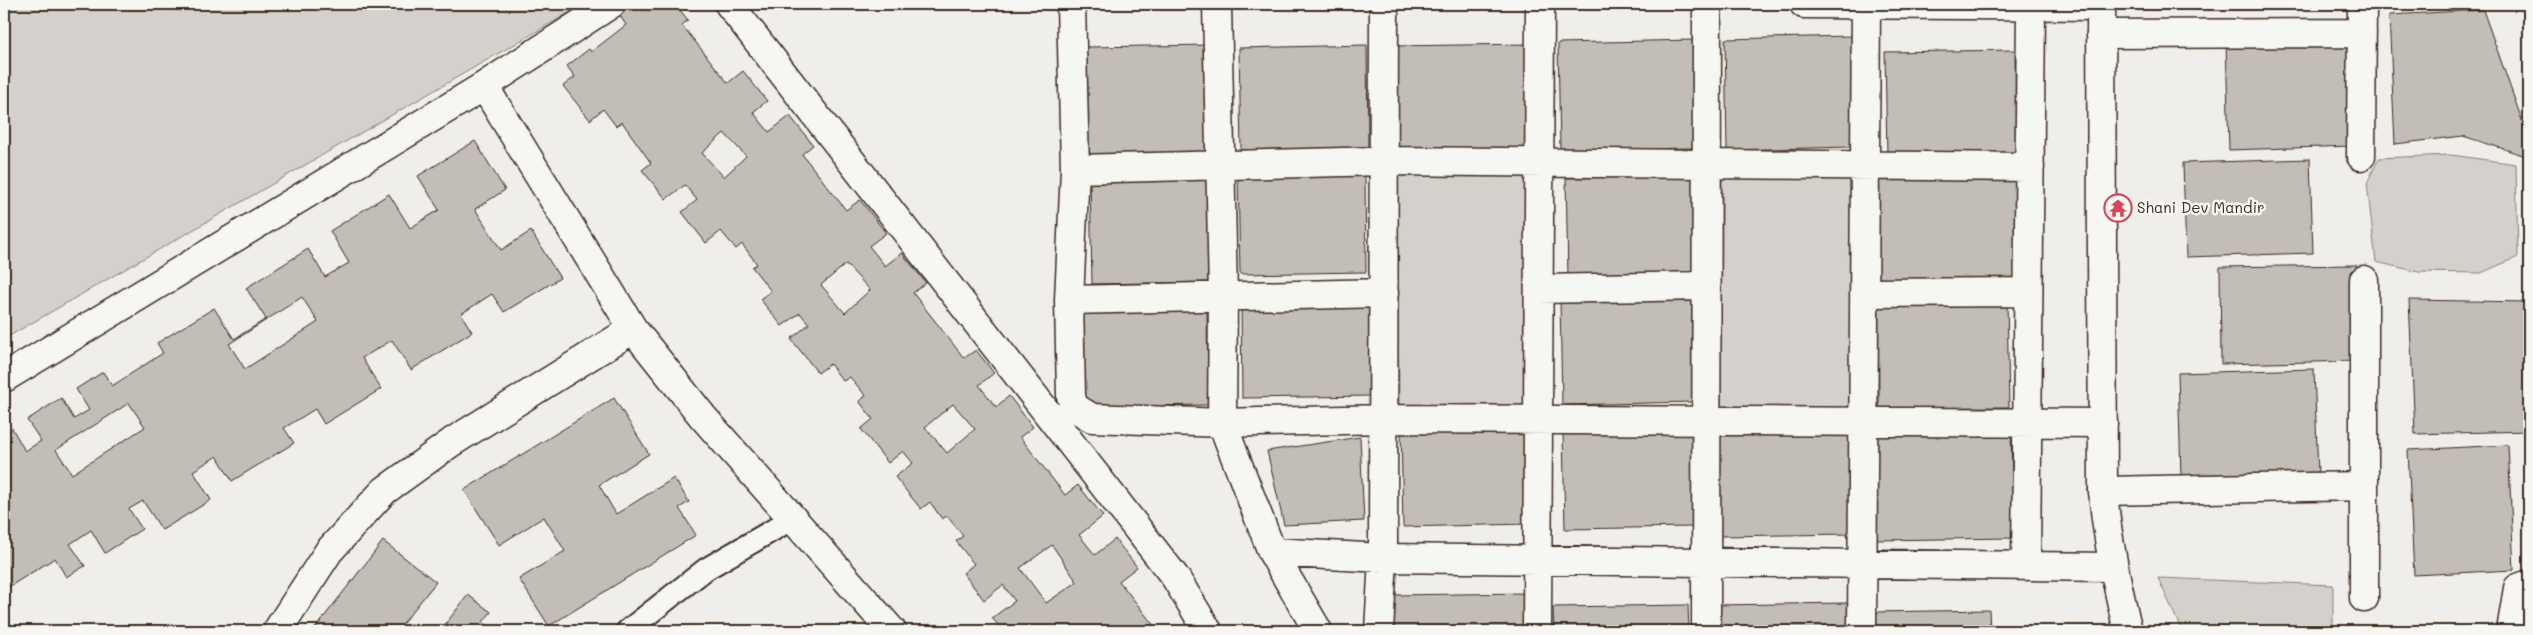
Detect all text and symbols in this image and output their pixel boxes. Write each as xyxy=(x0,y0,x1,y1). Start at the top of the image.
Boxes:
temple icon: Shani Dev Mandir xyxy=(2103,193,2133,223)
place label: Shani Dev Mandir xyxy=(2137,197,2265,217)

